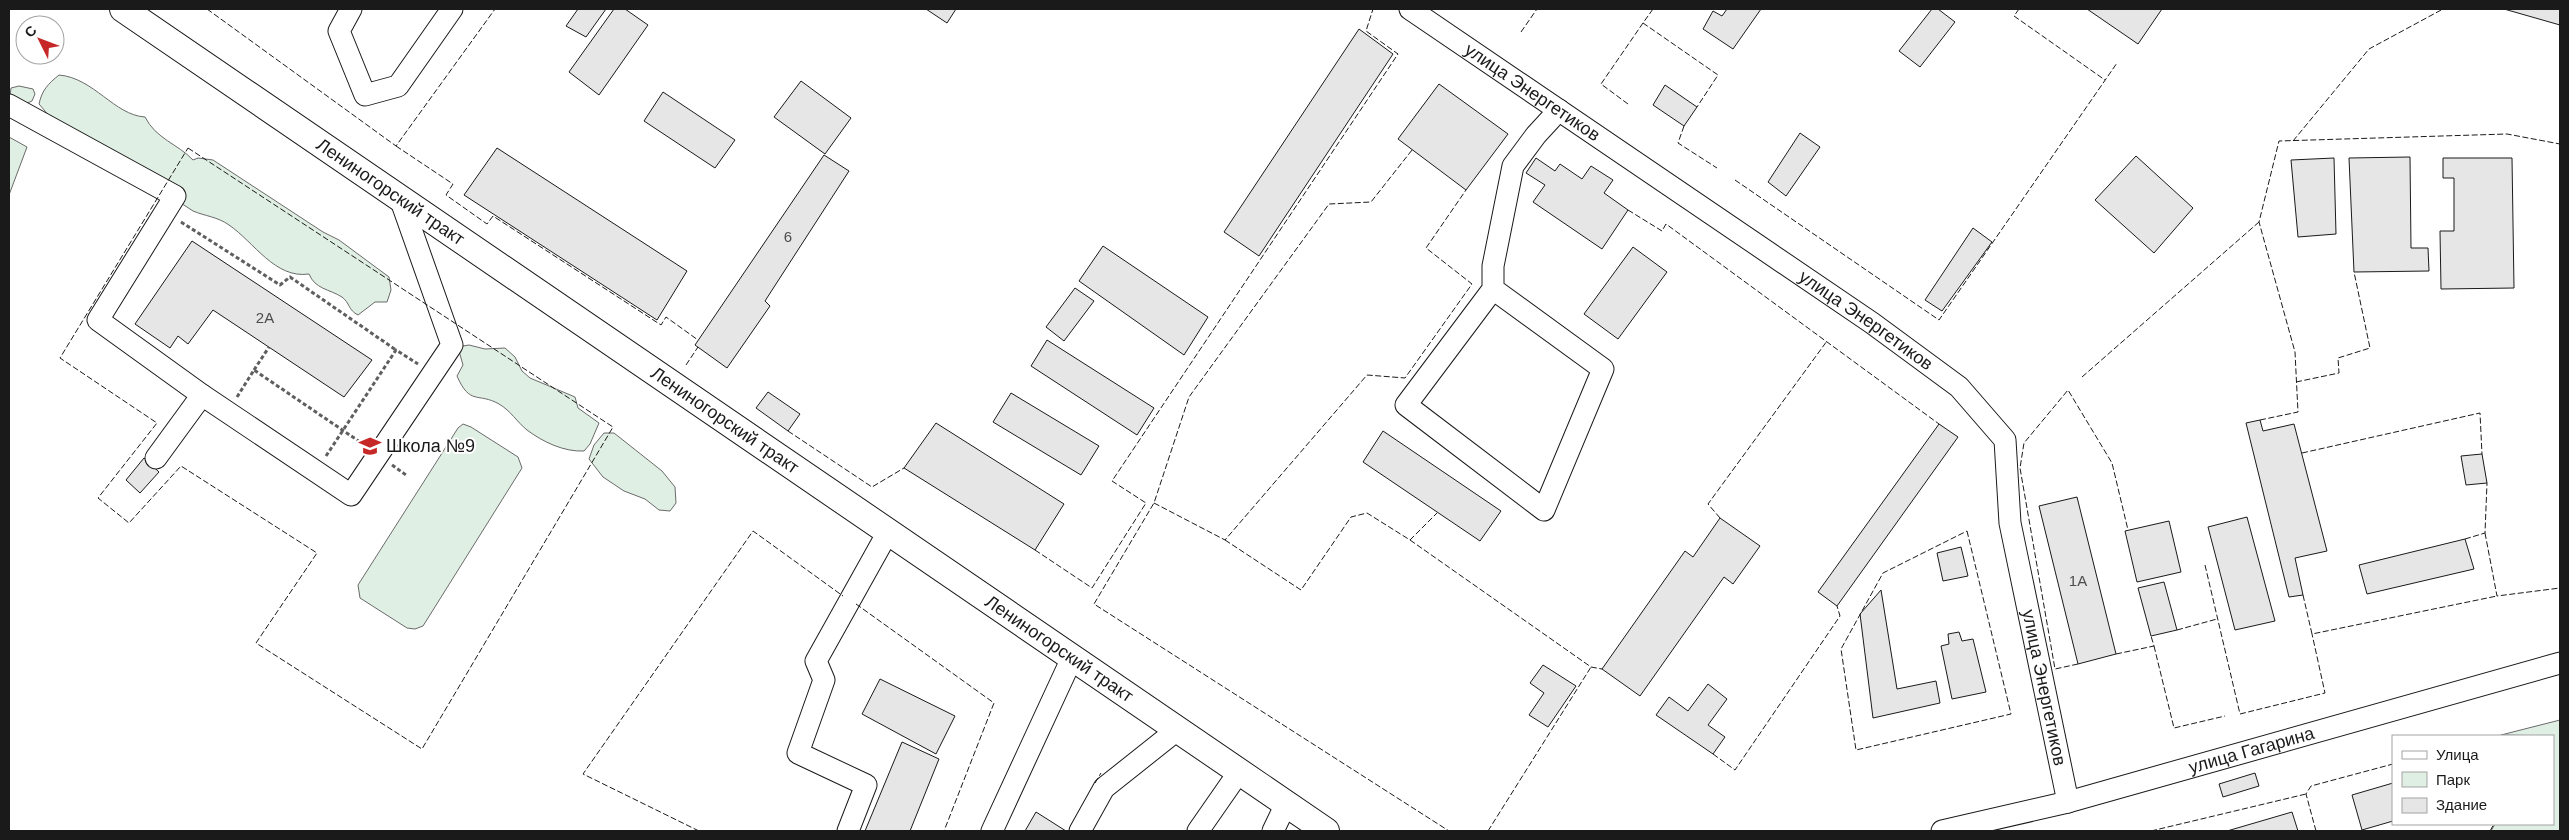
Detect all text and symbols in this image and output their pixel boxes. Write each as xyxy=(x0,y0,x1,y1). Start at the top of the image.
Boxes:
north arrow xyxy=(15,15,65,65)
text: С xyxy=(21,22,40,40)
street label: улица Энергетиков xyxy=(1461,39,1604,145)
street label: Лениногорский тракт xyxy=(313,134,468,249)
house number: 6 xyxy=(784,228,792,245)
street label: улица Энергетиков xyxy=(1795,266,1937,374)
house number: 2А xyxy=(256,309,274,326)
street label: Лениногорский тракт xyxy=(647,363,803,478)
school or university icon: Школа №9 xyxy=(357,433,383,459)
place label: Школа №9 xyxy=(386,436,475,456)
house number: 1А xyxy=(2069,572,2087,589)
street label: Лениногорский тракт xyxy=(982,591,1137,706)
street label: улица Энергетиков xyxy=(2018,608,2070,767)
street label: улица Гагарина xyxy=(2186,723,2318,777)
legend xyxy=(2392,735,2554,825)
text: Улица xyxy=(2436,746,2479,763)
text: Парк xyxy=(2436,771,2470,788)
text: Здание xyxy=(2436,796,2487,813)

